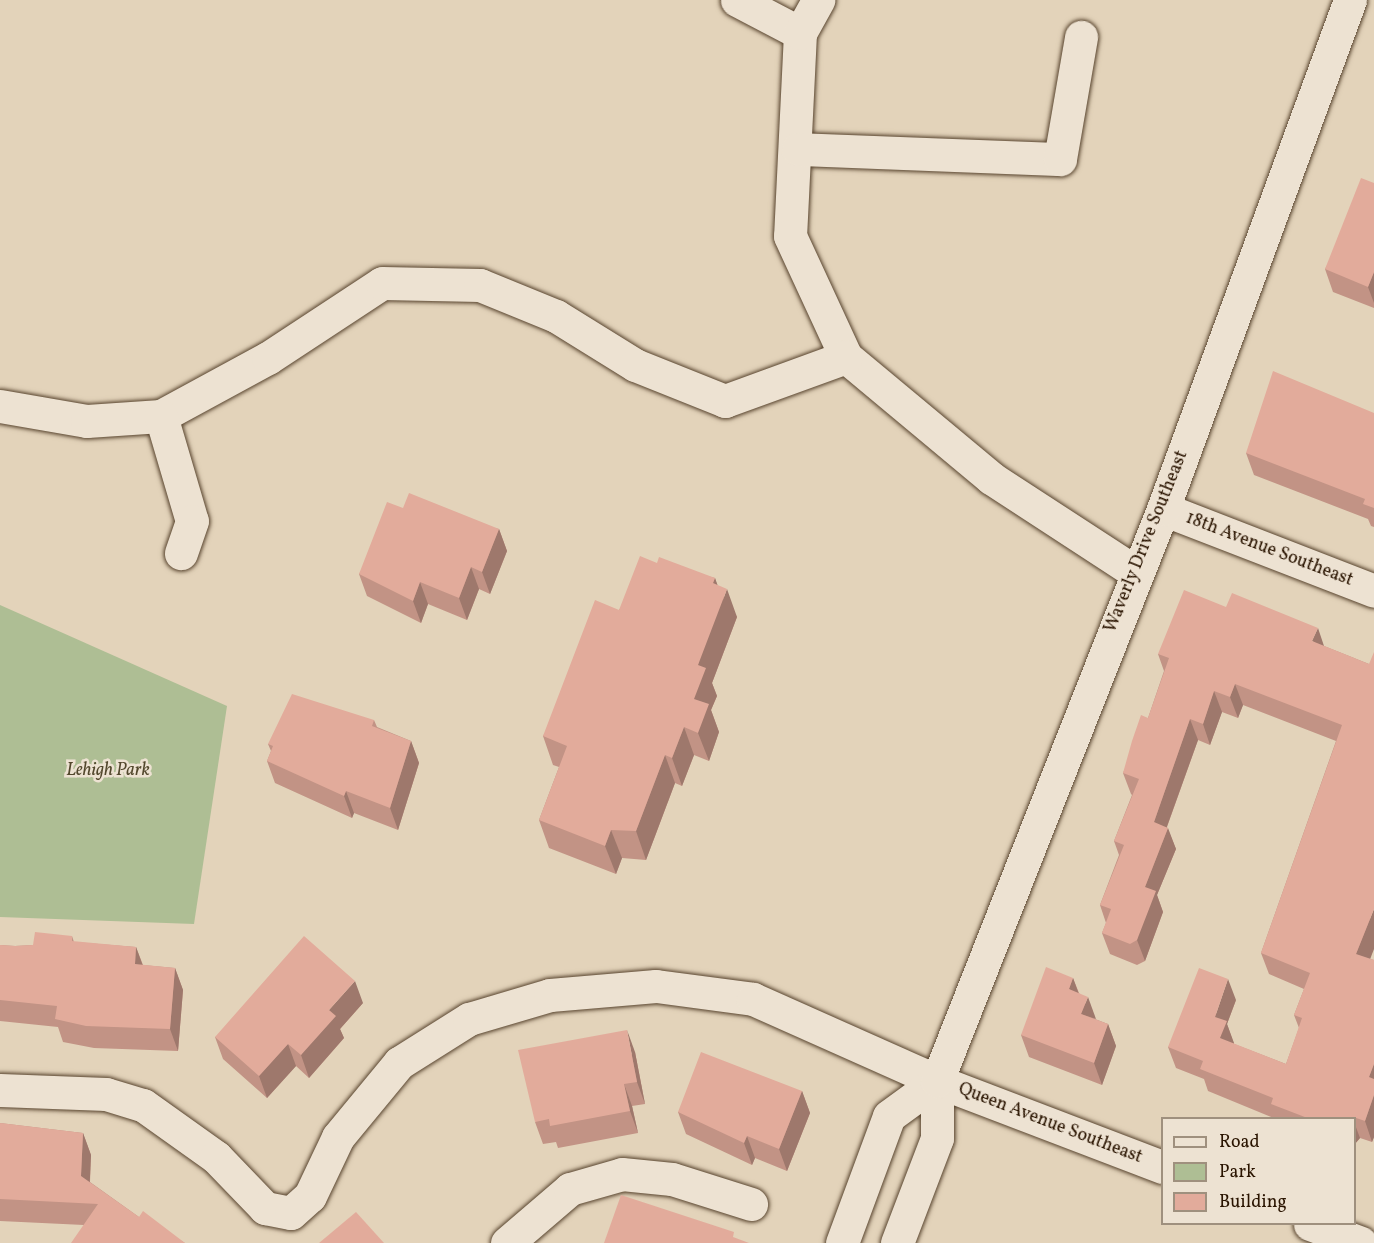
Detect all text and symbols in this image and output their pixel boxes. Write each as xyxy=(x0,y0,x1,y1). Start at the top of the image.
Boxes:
street label: Waverly Drive Southeast xyxy=(1100,447,1194,637)
street label: 18th Avenue Southeast xyxy=(1182,508,1356,592)
park label: Lehigh Park xyxy=(66,760,150,782)
street label: Queen Avenue Southeast xyxy=(955,1079,1145,1169)
legend xyxy=(1161,1117,1356,1225)
text: Road xyxy=(1219,1130,1260,1155)
text: Park xyxy=(1219,1160,1256,1185)
text: Building xyxy=(1219,1190,1287,1215)

